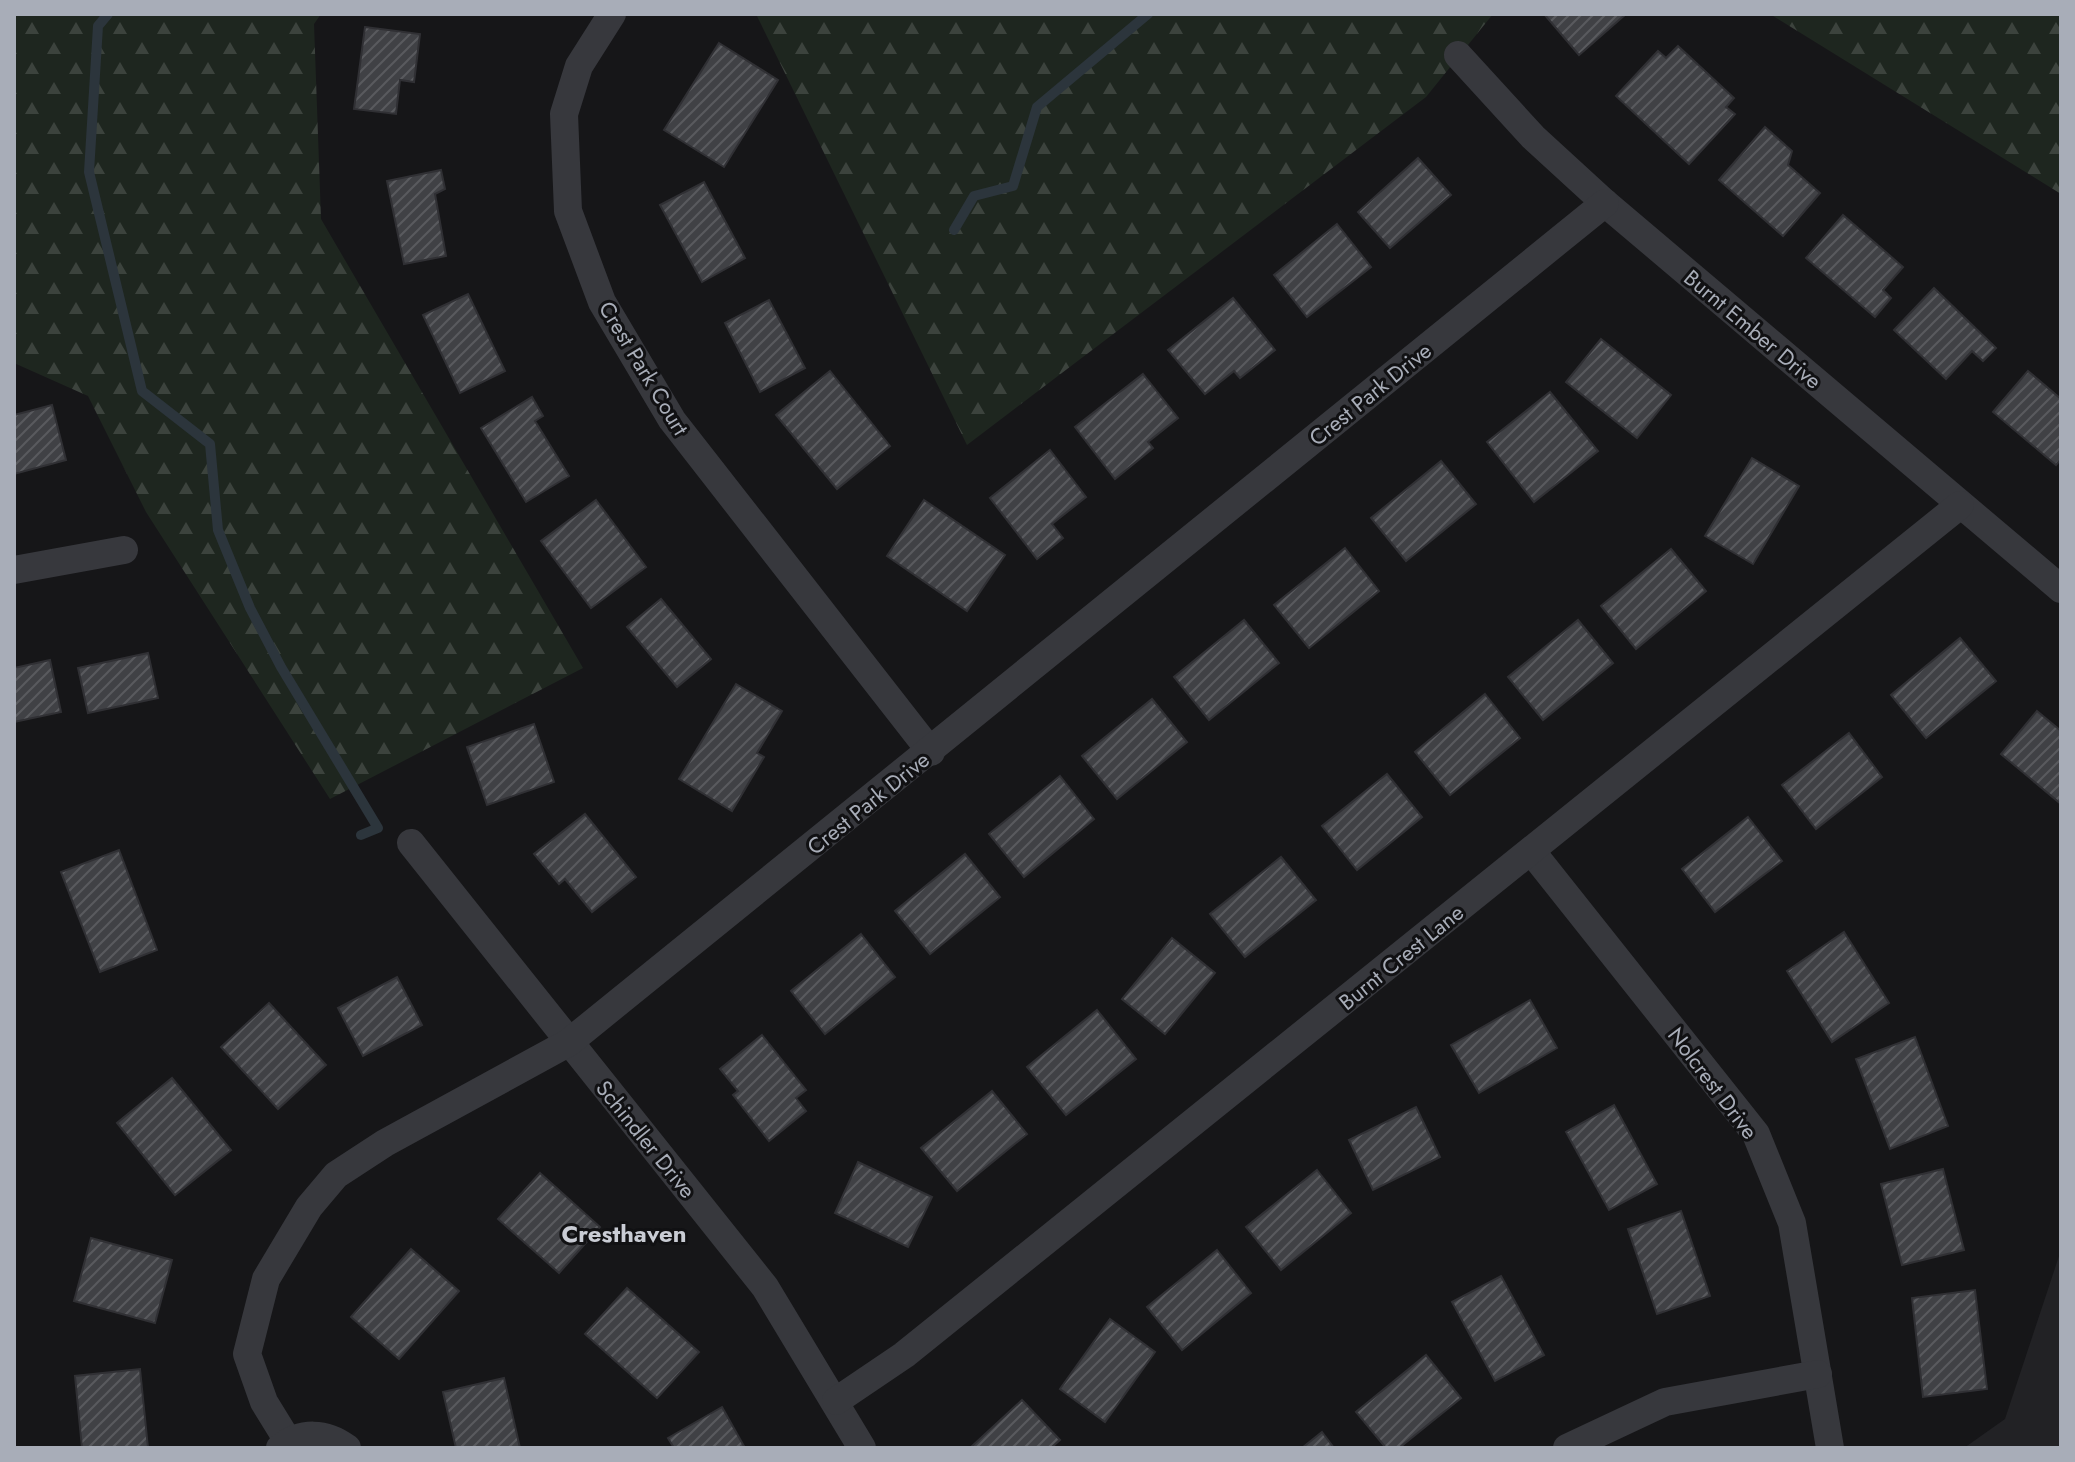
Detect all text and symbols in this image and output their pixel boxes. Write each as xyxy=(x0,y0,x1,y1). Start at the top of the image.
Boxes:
street label: Burnt Ember Drive xyxy=(1677,262,1829,396)
street label: Crest Park Court xyxy=(591,295,697,442)
street label: Crest Park Drive xyxy=(1302,335,1438,453)
street label: Crest Park Drive xyxy=(800,744,936,862)
street label: Burnt Crest Lane xyxy=(1332,897,1470,1017)
street label: Nolcrest Drive xyxy=(1660,1020,1766,1146)
street label: Schindler Drive xyxy=(588,1073,704,1205)
district label: Cresthaven xyxy=(562,1216,686,1251)

